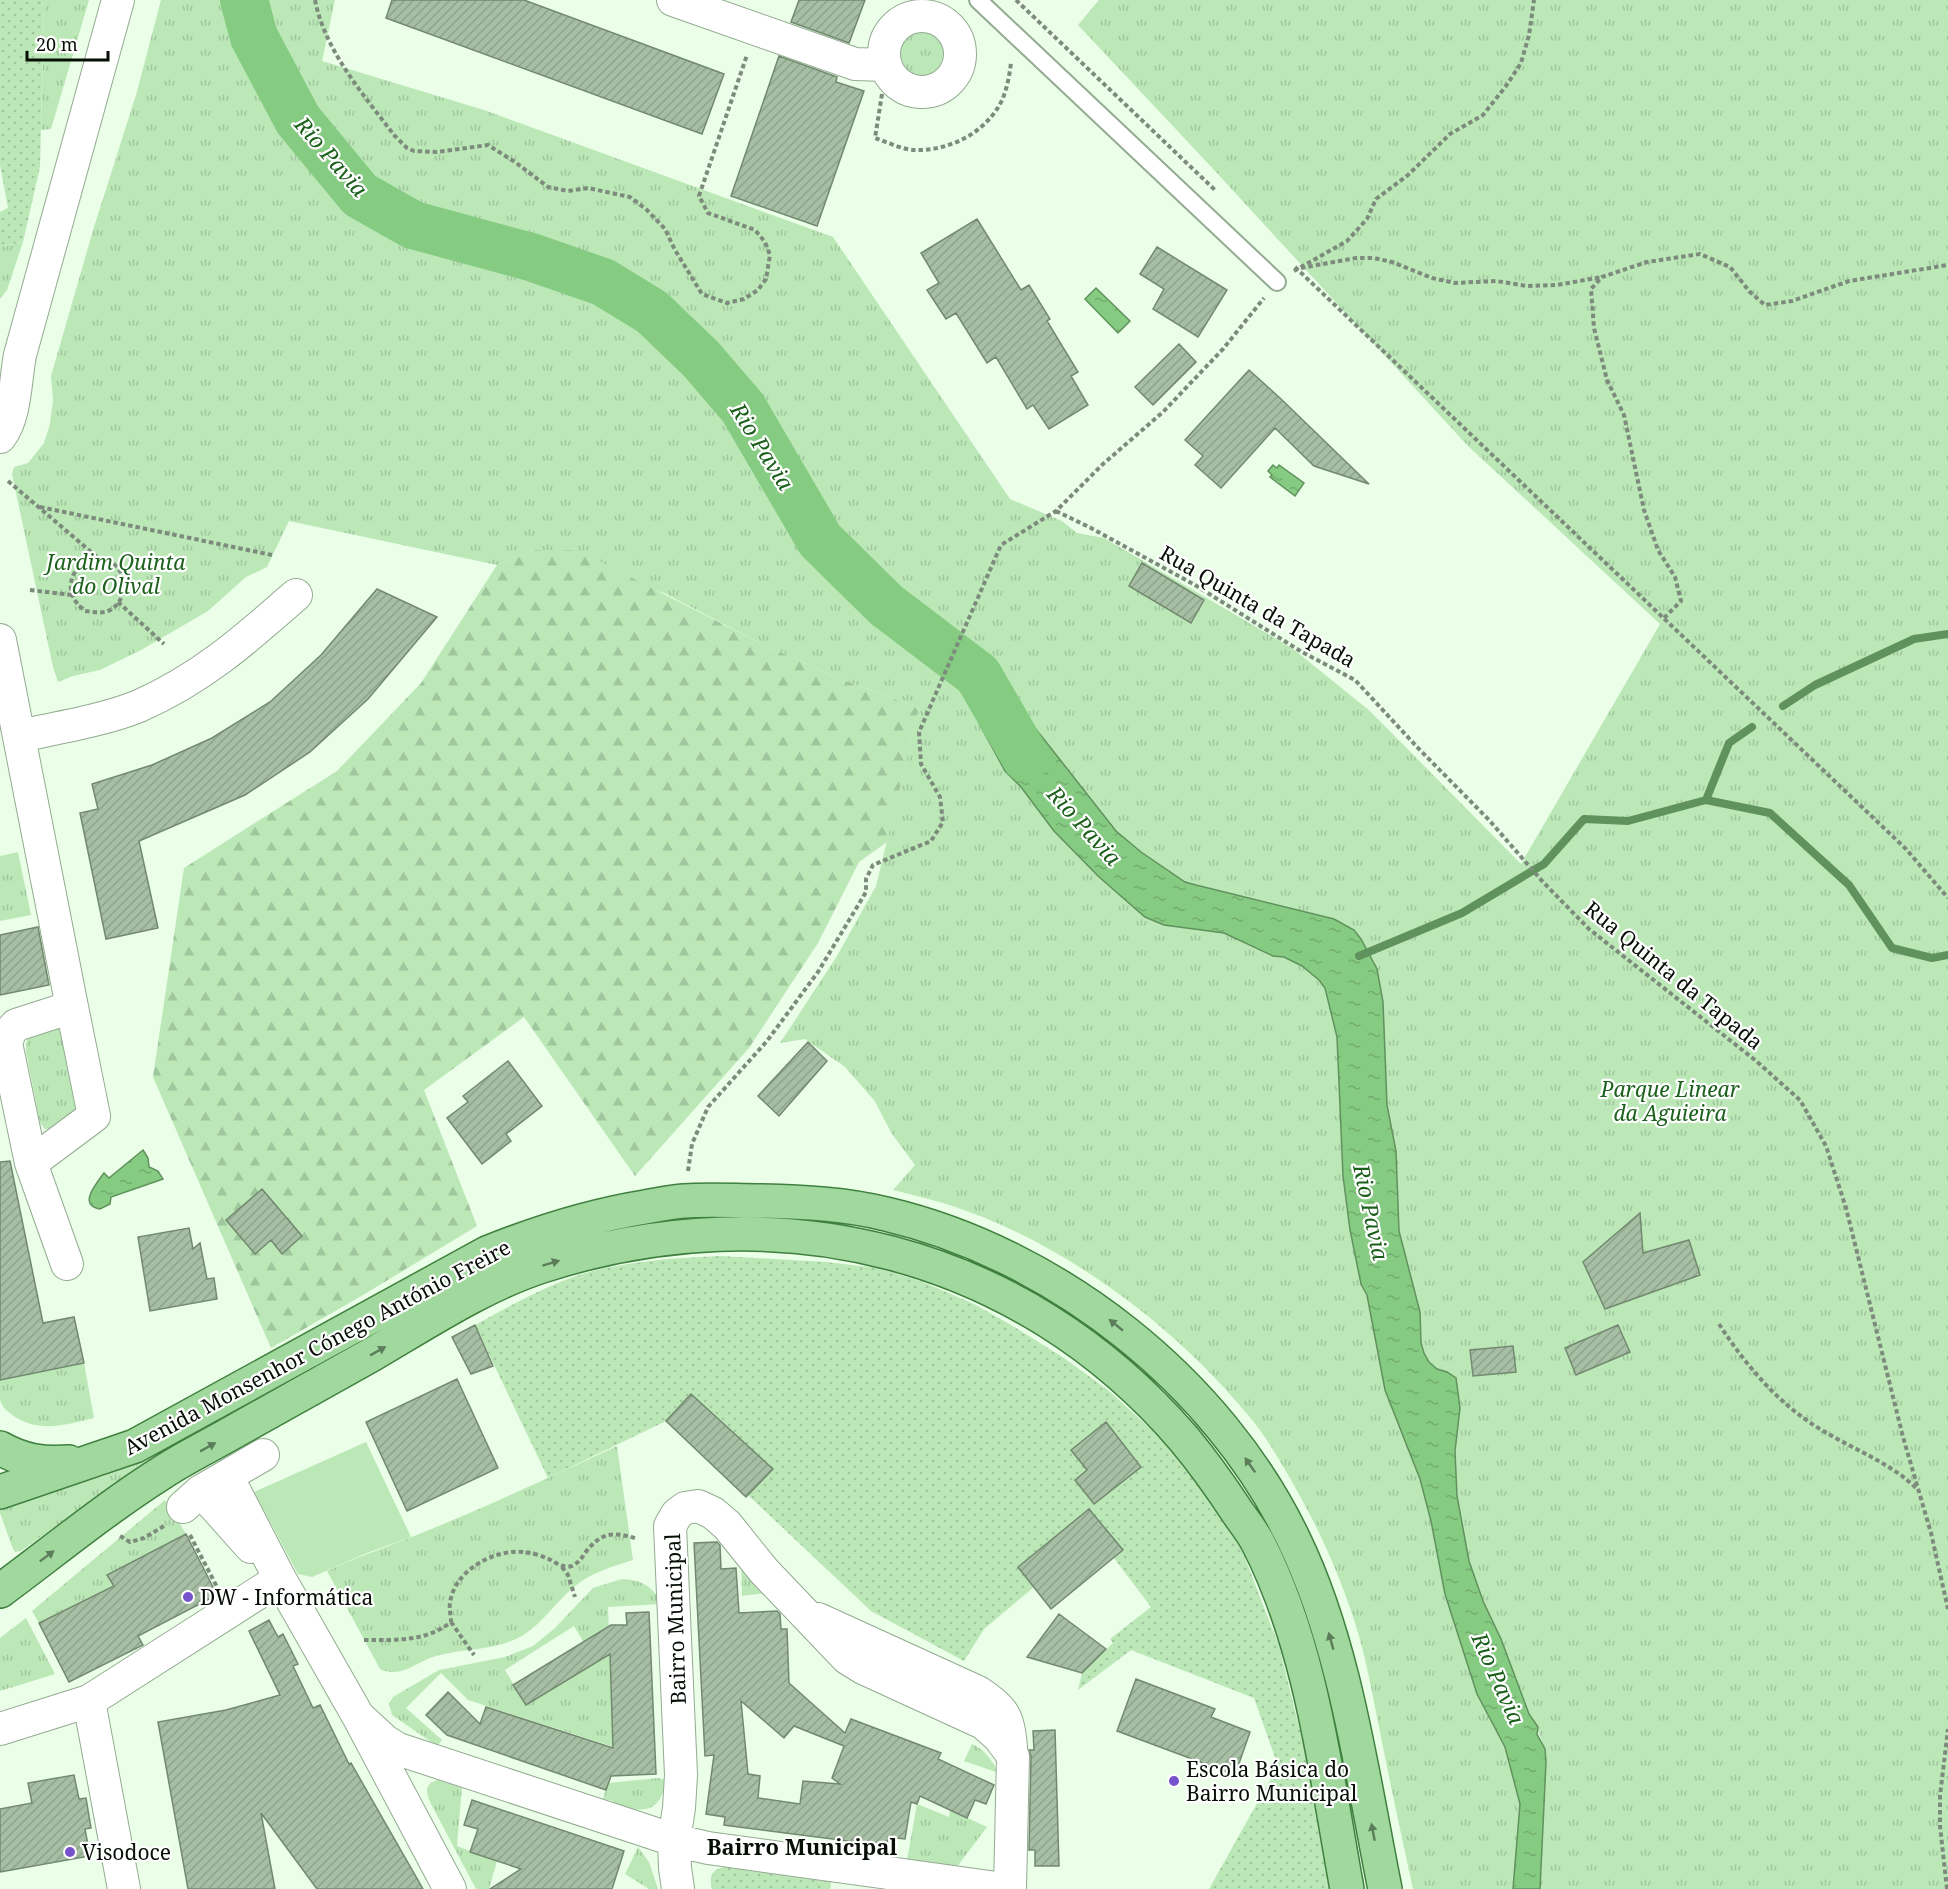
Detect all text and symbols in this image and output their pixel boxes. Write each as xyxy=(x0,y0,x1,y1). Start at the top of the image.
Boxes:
scale bar xyxy=(27,24,108,62)
text: 20 m xyxy=(36,32,78,56)
water label: Rio Pavia xyxy=(288,109,375,203)
water label: Rio Pavia xyxy=(724,396,802,495)
street label: Rua Quinta da Tapada xyxy=(1155,538,1361,674)
park label: Jardim Quinta do Olival xyxy=(43,548,186,600)
water label: Rio Pavia xyxy=(1041,778,1129,871)
street label: Rua Quinta da Tapada xyxy=(1579,894,1769,1056)
park label: Parque Linear da Aguieira xyxy=(1599,1075,1740,1127)
water label: Rio Pavia xyxy=(1347,1160,1397,1263)
street label: Avenida Monsenhor Cónego António Freire xyxy=(119,1233,515,1461)
one-way arrow xyxy=(543,1258,561,1267)
one-way arrow xyxy=(1108,1318,1124,1331)
one-way arrow xyxy=(370,1345,386,1356)
one-way arrow xyxy=(200,1441,216,1452)
one-way arrow xyxy=(1244,1458,1256,1474)
street label: Bairro Municipal xyxy=(658,1532,692,1705)
one-way arrow xyxy=(39,1550,55,1563)
place label: DW - Informática xyxy=(200,1583,373,1611)
marker: DW - Informática xyxy=(181,1590,195,1604)
water label: Rio Pavia xyxy=(1465,1627,1533,1729)
one-way arrow xyxy=(1326,1632,1335,1650)
place label: Escola Básica do Bairro Municipal xyxy=(1186,1755,1358,1807)
marker: Escola Básica do Bairro Municipal xyxy=(1167,1774,1181,1788)
one-way arrow xyxy=(1368,1822,1377,1841)
district label: Bairro Municipal xyxy=(707,1831,897,1861)
place label: Visodoce xyxy=(82,1838,171,1866)
marker: Visodoce xyxy=(63,1845,77,1859)

